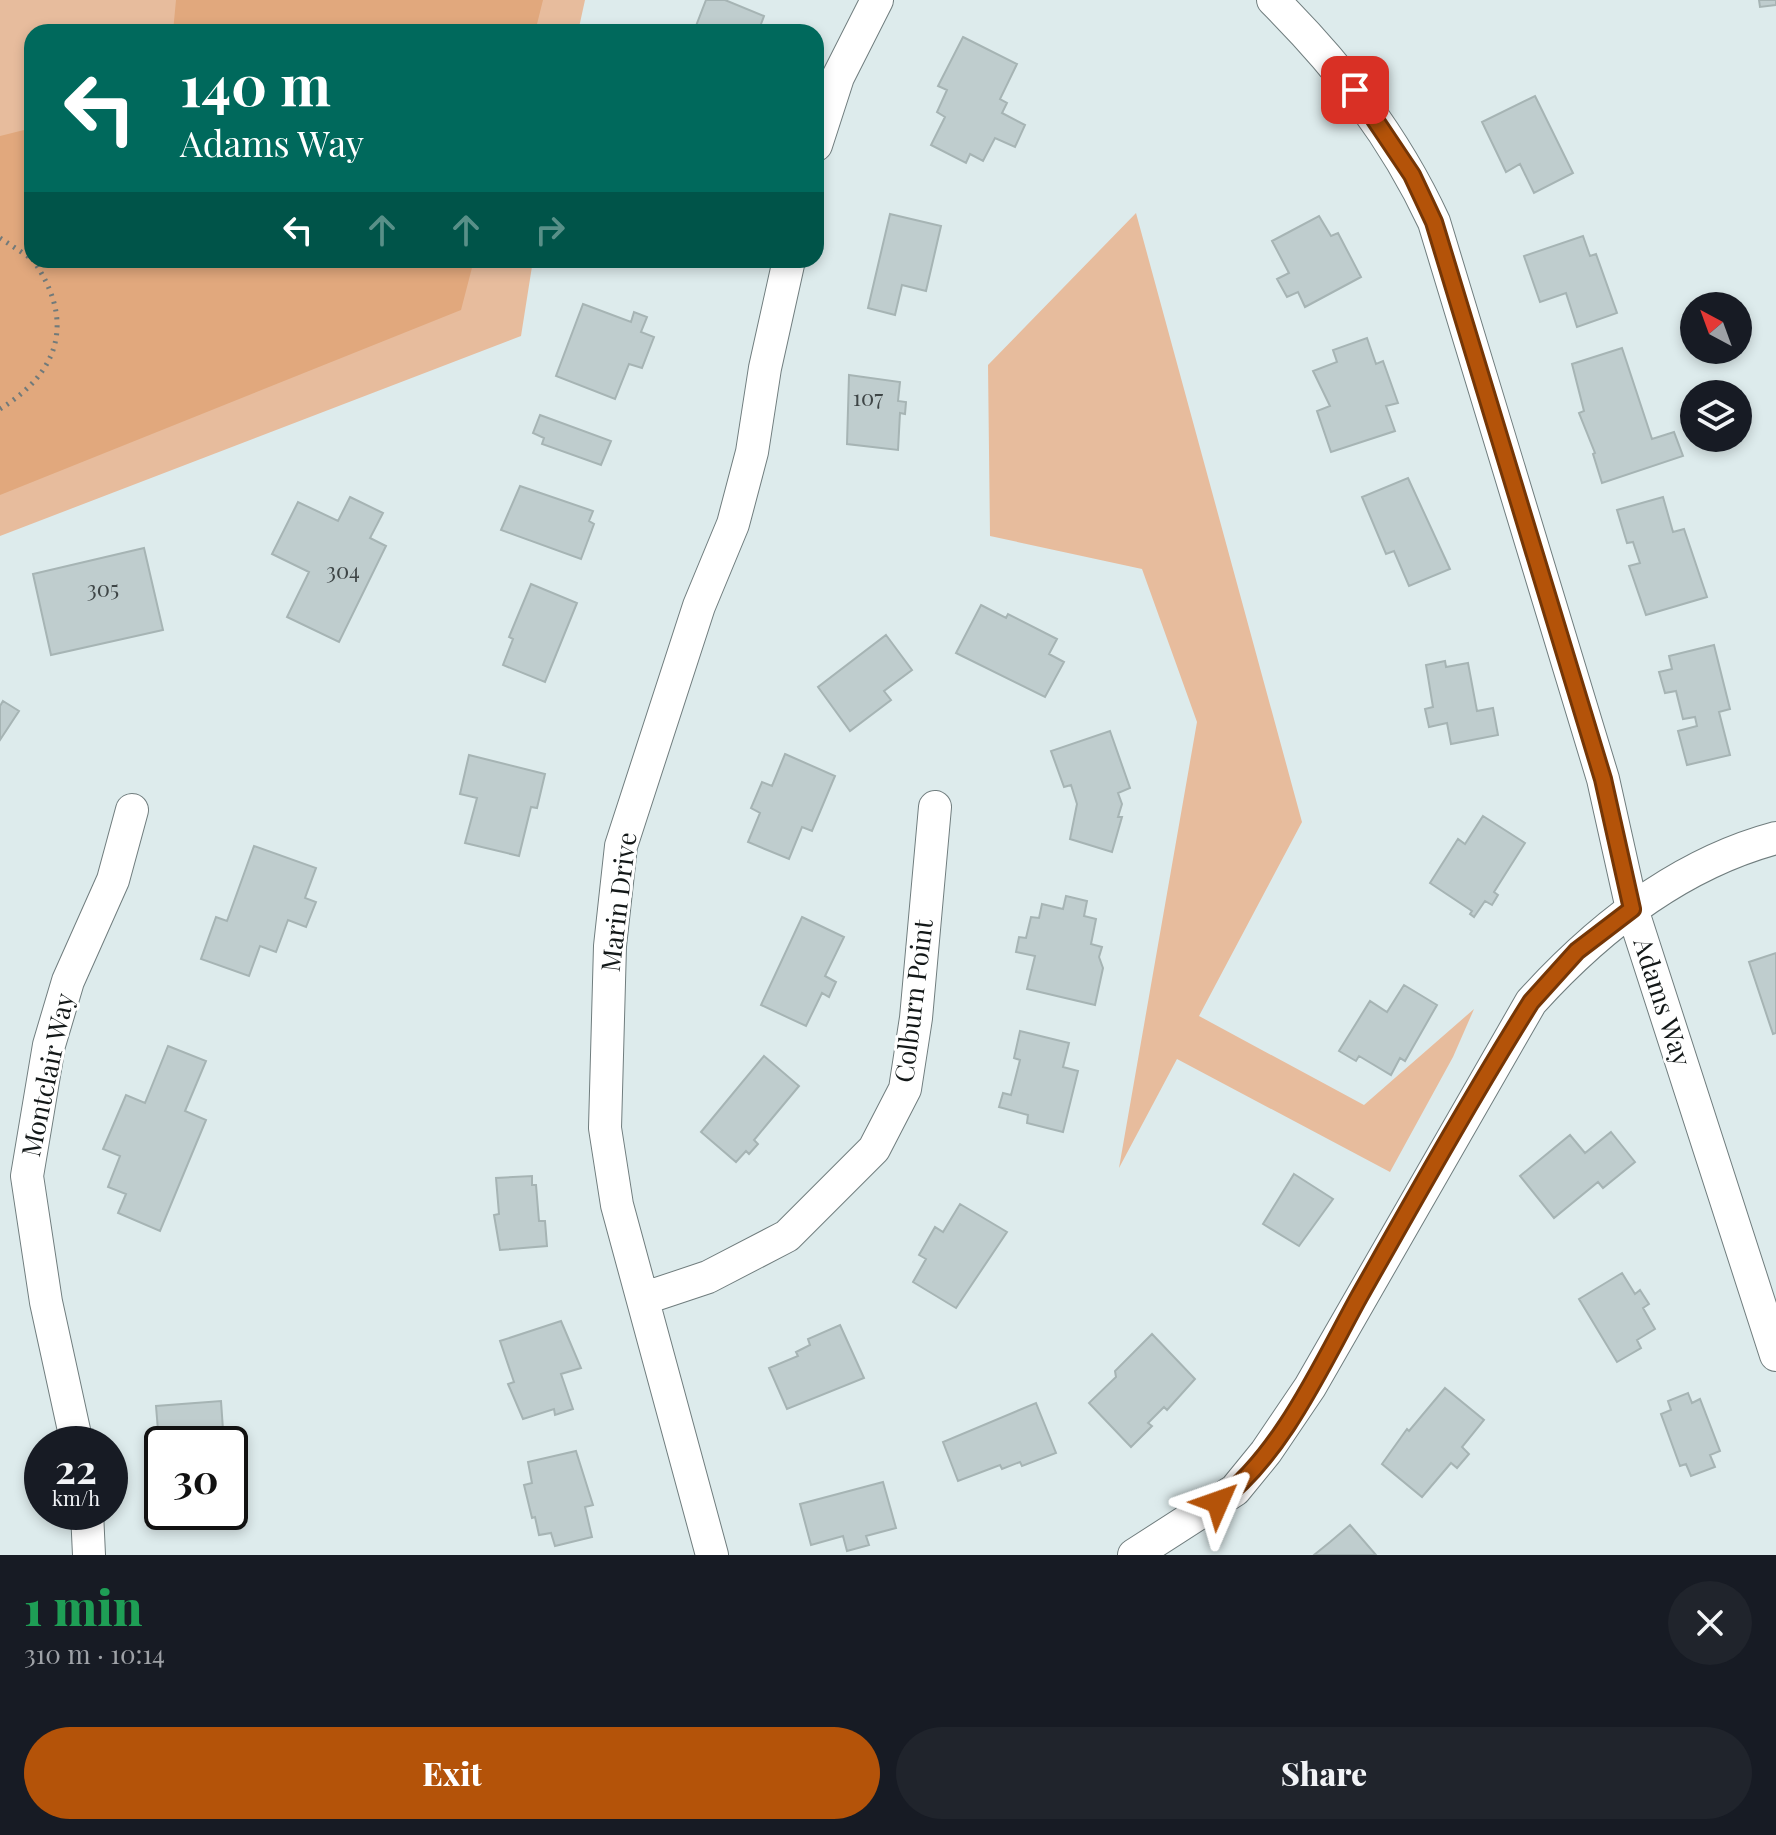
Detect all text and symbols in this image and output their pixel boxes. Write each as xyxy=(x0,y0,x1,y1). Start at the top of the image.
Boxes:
text: 140 m xyxy=(180,46,331,121)
icon: left xyxy=(48,56,152,160)
pin xyxy=(1321,56,1389,124)
icon: arrive xyxy=(1333,68,1377,112)
text: Adams Way xyxy=(180,118,364,166)
icon: left xyxy=(276,208,320,252)
icon: ahead xyxy=(360,208,404,252)
icon: ahead xyxy=(444,208,488,252)
icon: right xyxy=(528,208,572,252)
north arrow xyxy=(1680,292,1752,364)
map controls xyxy=(1680,292,1752,452)
button: layers xyxy=(1680,380,1752,452)
house number: 107 xyxy=(853,382,883,412)
house number: 304 xyxy=(326,555,360,585)
house number: 305 xyxy=(87,573,119,603)
street label: Marin Drive xyxy=(592,830,643,974)
street label: Colburn Point xyxy=(885,916,940,1084)
street label: Adams Way xyxy=(1626,932,1701,1070)
street label: Montclair Way xyxy=(12,990,81,1160)
speed limit sign: 30 xyxy=(144,1426,248,1530)
text: 22 xyxy=(55,1441,97,1494)
position arrow xyxy=(1176,1460,1260,1544)
text: km/h xyxy=(52,1484,100,1511)
text: 1 min xyxy=(24,1574,142,1638)
button: close xyxy=(1668,1581,1752,1665)
text: 310 m · 10:14 xyxy=(24,1636,165,1671)
button: Exit xyxy=(24,1727,880,1819)
button: Share xyxy=(896,1727,1752,1819)

